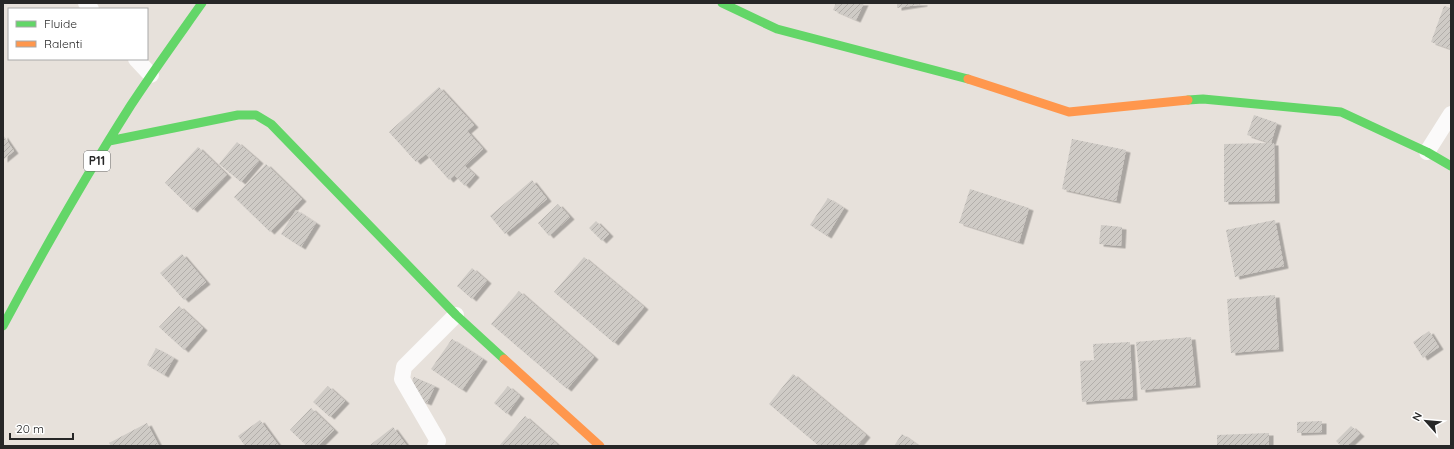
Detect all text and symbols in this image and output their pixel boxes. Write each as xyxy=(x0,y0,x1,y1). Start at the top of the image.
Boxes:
legend xyxy=(8,8,148,60)
text: Fluide xyxy=(44,16,77,31)
text: Ralenti xyxy=(44,36,82,51)
road number: P11 xyxy=(84,151,110,171)
north arrow xyxy=(1406,401,1446,441)
text: N xyxy=(1409,410,1425,423)
scale bar xyxy=(10,415,73,441)
text: 20 m xyxy=(16,421,44,436)

